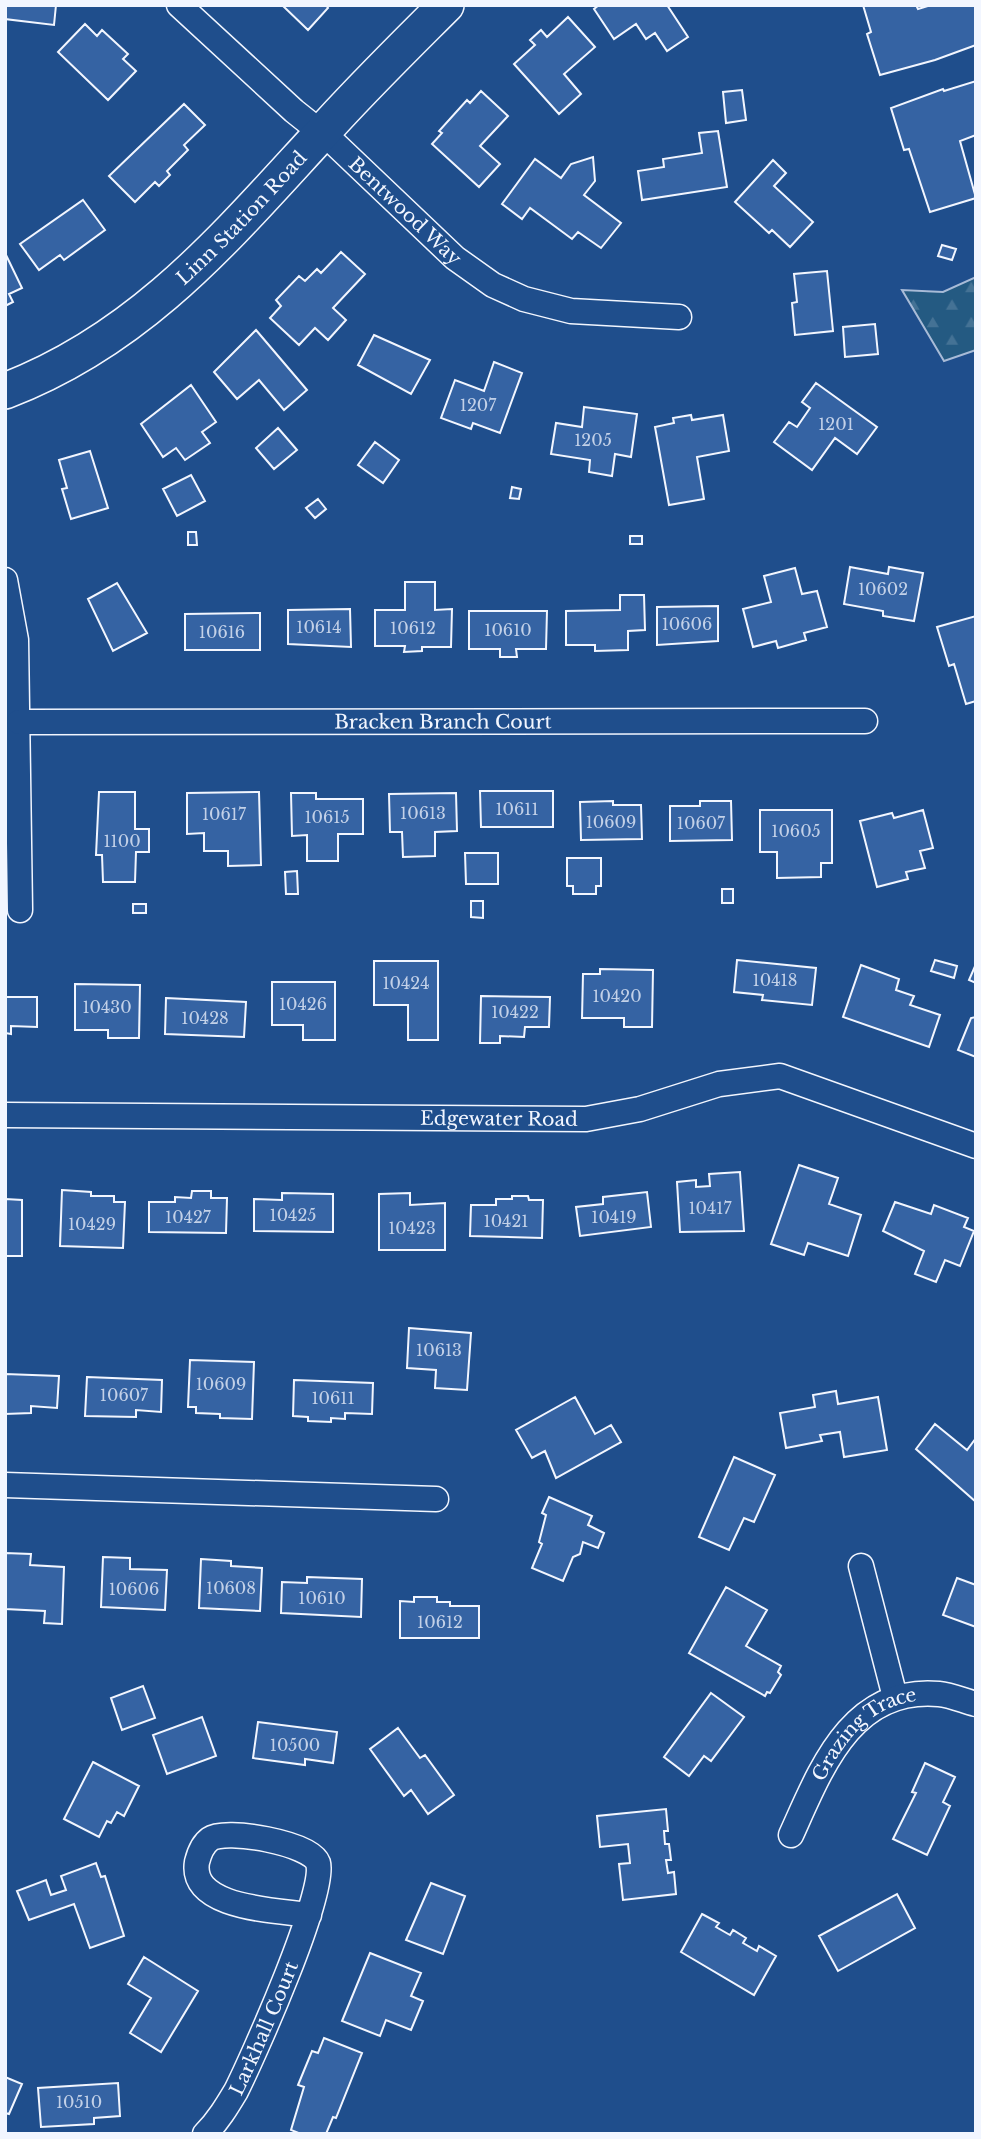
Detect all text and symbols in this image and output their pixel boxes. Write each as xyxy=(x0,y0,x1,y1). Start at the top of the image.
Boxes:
street label: Linn Station Road xyxy=(172,146,311,289)
street label: Bentwood Way xyxy=(344,152,467,270)
house number: 1207 xyxy=(460,395,497,415)
house number: 1201 xyxy=(818,414,854,434)
house number: 1205 xyxy=(574,430,612,450)
house number: 10602 xyxy=(858,579,908,599)
house number: 10606 xyxy=(662,614,712,634)
house number: 10614 xyxy=(296,617,342,637)
house number: 10612 xyxy=(390,618,436,638)
house number: 10610 xyxy=(484,620,532,640)
house number: 10616 xyxy=(199,622,245,642)
street label: Bracken Branch Court xyxy=(334,710,553,733)
house number: 10611 xyxy=(495,799,539,819)
house number: 10613 xyxy=(400,803,446,823)
house number: 10617 xyxy=(202,804,247,824)
house number: 10615 xyxy=(304,807,350,827)
house number: 10609 xyxy=(586,812,636,832)
house number: 10607 xyxy=(677,813,726,833)
house number: 10605 xyxy=(771,821,821,841)
house number: 1100 xyxy=(103,831,141,851)
house number: 10418 xyxy=(753,970,797,990)
house number: 10424 xyxy=(382,973,430,993)
house number: 10420 xyxy=(592,986,642,1006)
house number: 10426 xyxy=(279,994,327,1014)
house number: 10430 xyxy=(82,997,132,1017)
house number: 10422 xyxy=(491,1002,539,1022)
house number: 10428 xyxy=(181,1008,229,1028)
street label: Edgewater Road xyxy=(420,1106,578,1130)
house number: 10417 xyxy=(688,1198,733,1218)
house number: 10425 xyxy=(270,1205,316,1225)
house number: 10427 xyxy=(165,1207,212,1227)
house number: 10419 xyxy=(591,1207,637,1227)
house number: 10421 xyxy=(484,1211,528,1231)
house number: 10429 xyxy=(68,1214,116,1234)
house number: 10423 xyxy=(388,1218,436,1238)
house number: 10613 xyxy=(416,1340,462,1360)
house number: 10609 xyxy=(196,1374,246,1394)
house number: 10607 xyxy=(100,1385,149,1405)
house number: 10611 xyxy=(311,1388,355,1408)
house number: 10608 xyxy=(206,1578,256,1598)
house number: 10606 xyxy=(109,1579,159,1599)
house number: 10610 xyxy=(298,1588,346,1608)
house number: 10612 xyxy=(417,1612,463,1632)
street label: Grazing Trace xyxy=(807,1683,918,1785)
house number: 10500 xyxy=(270,1735,320,1755)
street label: Larkhall Court xyxy=(224,1957,303,2099)
house number: 10510 xyxy=(56,2092,102,2112)

